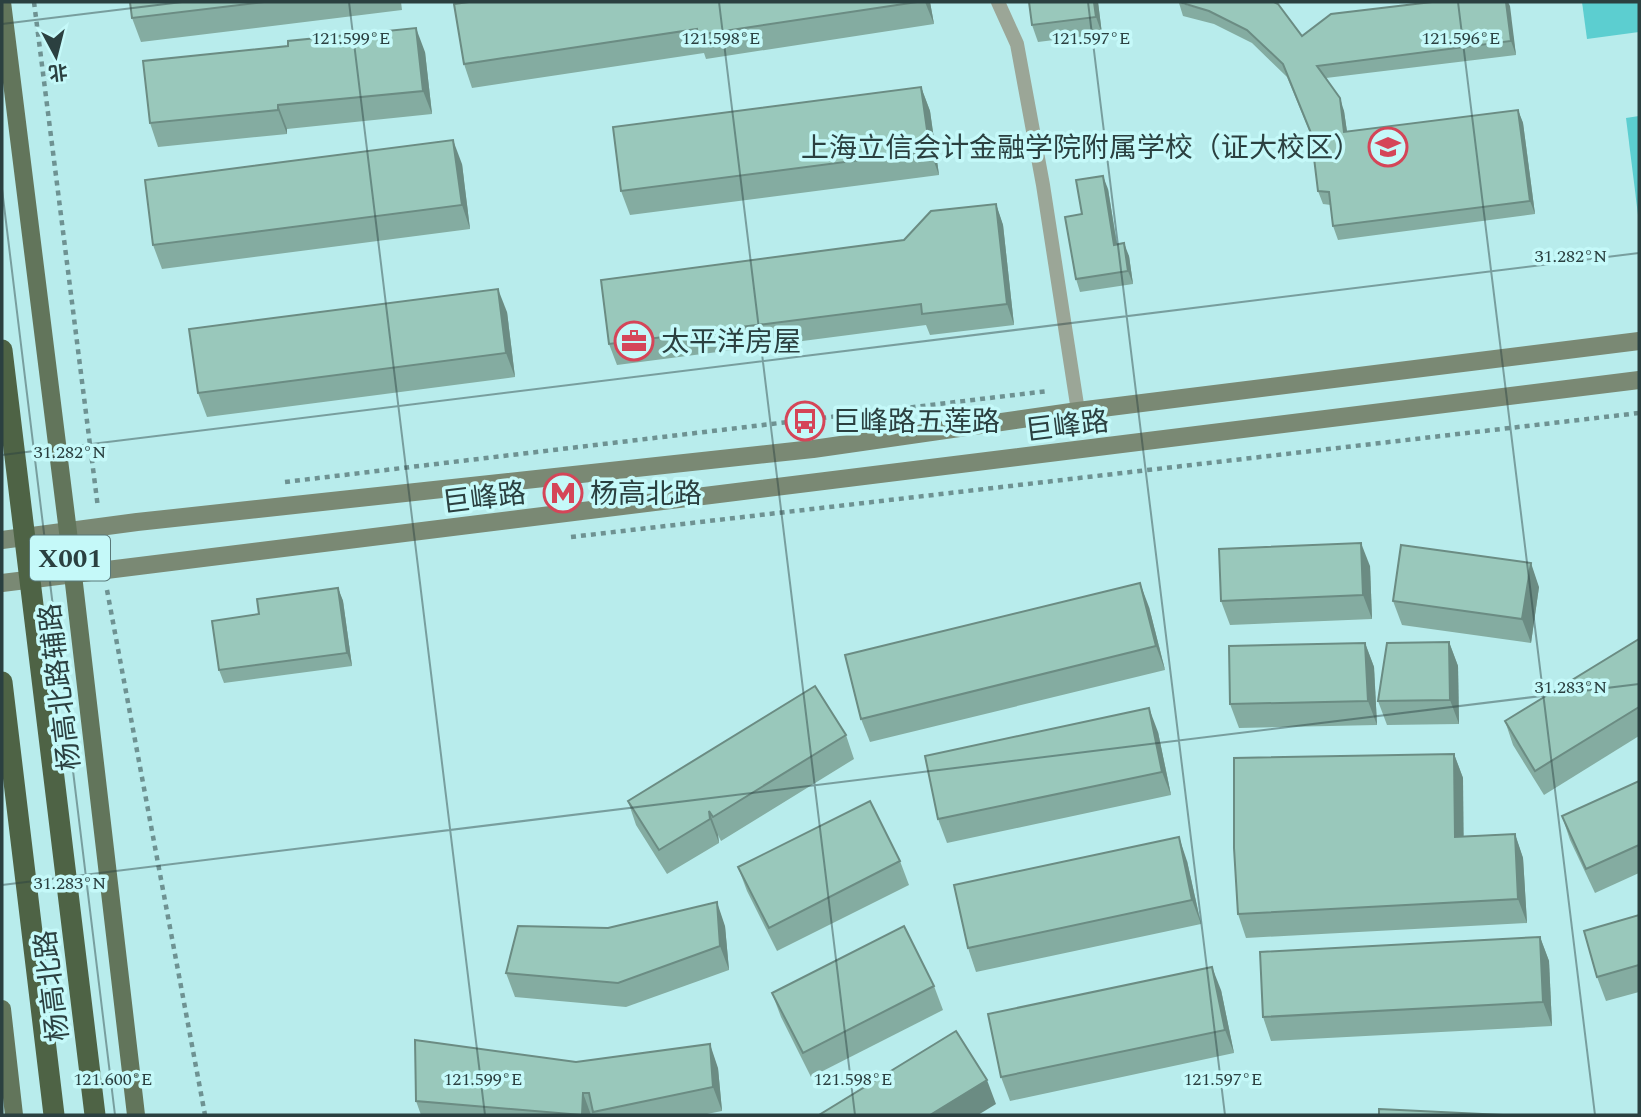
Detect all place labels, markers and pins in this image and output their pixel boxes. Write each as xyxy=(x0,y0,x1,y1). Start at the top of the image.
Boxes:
school or university icon: 上海立信会计金融学院附属学校（证大校区） xyxy=(1367,126,1409,168)
place label: 上海立信会计金融学院附属学校（证大校区） xyxy=(801,127,1361,170)
office icon: 太平洋房屋 xyxy=(613,320,655,362)
place label: 太平洋房屋 xyxy=(661,321,801,364)
bus stop icon: 巨峰路五莲路 xyxy=(784,400,826,442)
place label: 巨峰路五莲路 xyxy=(832,401,1000,444)
metro station icon: 杨高北路 xyxy=(542,472,584,514)
place label: 杨高北路 xyxy=(590,473,702,516)

